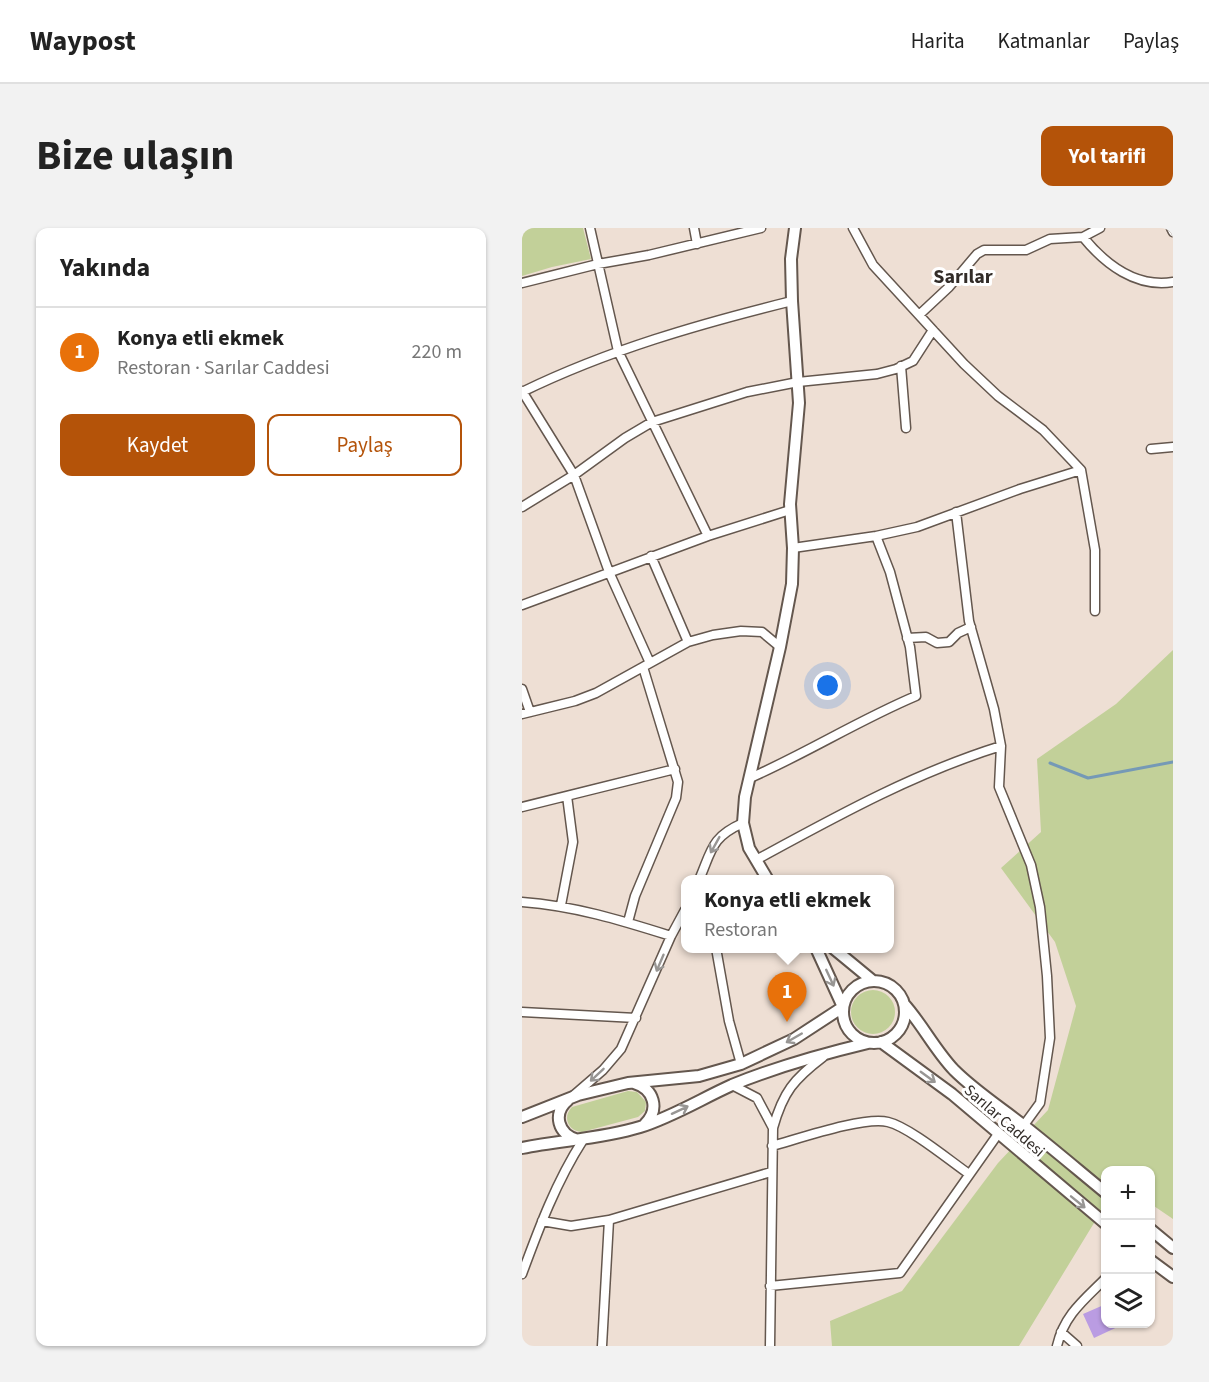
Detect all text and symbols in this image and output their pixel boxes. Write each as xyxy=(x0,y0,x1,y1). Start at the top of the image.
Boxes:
text: Waypost xyxy=(30,21,136,61)
text: Harita xyxy=(911,26,965,56)
text: Katmanlar xyxy=(998,26,1090,56)
text: Paylaş xyxy=(1123,26,1179,56)
text: Bize ulaşın xyxy=(36,126,234,186)
button: Yol tarifi xyxy=(1041,126,1173,186)
text: Yakında xyxy=(60,249,150,286)
district label: Sarılar xyxy=(933,263,993,291)
text: Konya etli ekmek xyxy=(117,322,284,354)
text: 1 xyxy=(74,338,85,366)
text: 220 m xyxy=(412,338,462,366)
text: Restoran · Sarılar Caddesi xyxy=(117,354,330,382)
button: Kaydet xyxy=(60,414,255,476)
button: Paylaş xyxy=(267,414,462,476)
your location xyxy=(813,671,842,700)
one-way arrow xyxy=(709,836,721,853)
popup xyxy=(681,875,894,953)
text: Konya etli ekmek xyxy=(704,884,871,916)
text: Restoran xyxy=(704,916,778,944)
one-way arrow xyxy=(653,953,665,971)
one-way arrow xyxy=(825,968,836,986)
pin: 1 xyxy=(768,972,806,1022)
one-way arrow xyxy=(786,1032,803,1044)
one-way arrow xyxy=(590,1068,605,1082)
one-way arrow xyxy=(920,1071,936,1083)
street label: Sarılar Caddesi xyxy=(959,1079,1050,1162)
one-way arrow xyxy=(671,1104,689,1116)
map controls xyxy=(1101,1166,1155,1328)
button: + xyxy=(1101,1166,1155,1220)
one-way arrow xyxy=(1070,1195,1086,1208)
button: − xyxy=(1101,1220,1155,1274)
button: layers xyxy=(1101,1274,1155,1328)

